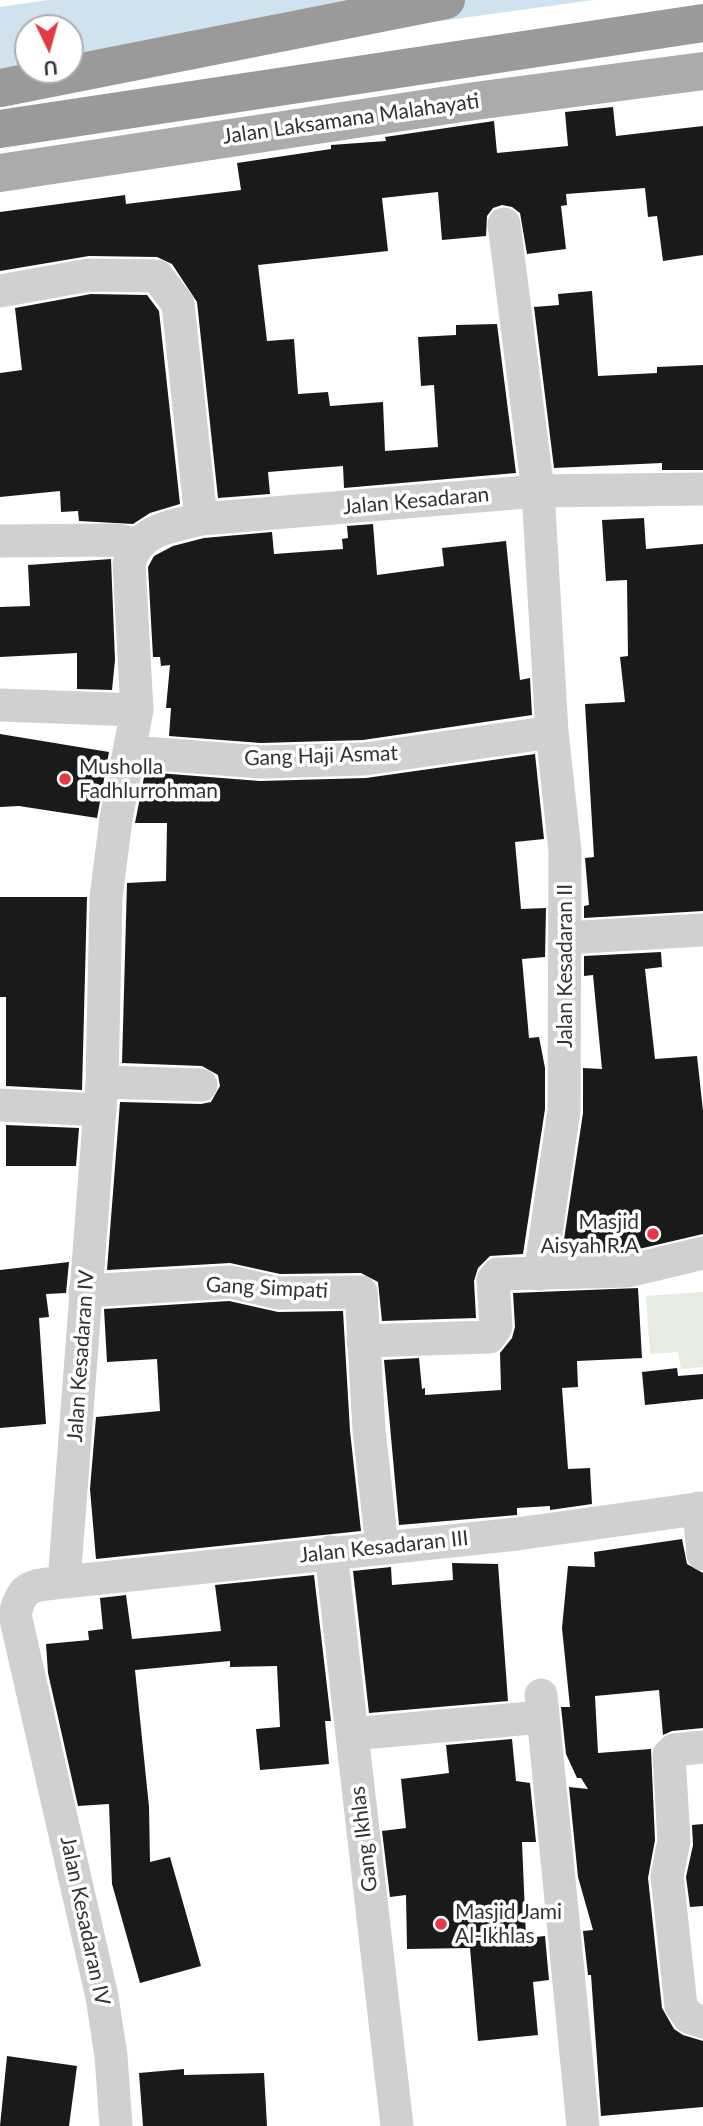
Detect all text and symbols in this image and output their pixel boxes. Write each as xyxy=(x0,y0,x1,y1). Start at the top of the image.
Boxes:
north arrow xyxy=(14,14,84,84)
text: U xyxy=(43,56,59,80)
street label: Jalan Laksamana Malahayati xyxy=(221,89,481,149)
street label: Jalan Kesadaran xyxy=(342,482,490,520)
street label: Gang Haji Asmat xyxy=(244,741,398,771)
place label: Musholla Fadhlurrohman xyxy=(79,754,218,804)
marker: Musholla Fadhlurrohman xyxy=(57,771,73,787)
street label: Jalan Kesadaran II xyxy=(552,884,578,1048)
place label: Masjid Aisyah R.A xyxy=(540,1209,639,1259)
marker: Masjid Aisyah R.A xyxy=(645,1226,661,1242)
street label: Jalan Kesadaran IV xyxy=(62,1269,100,1443)
street label: Gang Simpati xyxy=(205,1272,329,1304)
street label: Jalan Kesadaran III xyxy=(298,1526,470,1568)
street label: Gang Ikhlas xyxy=(345,1785,383,1893)
street label: Jalan Kesadaran IV xyxy=(55,1834,115,2008)
place label: Masjid Jami Al-Ikhlas xyxy=(455,1899,562,1949)
marker: Masjid Jami Al-Ikhlas xyxy=(433,1916,449,1932)

